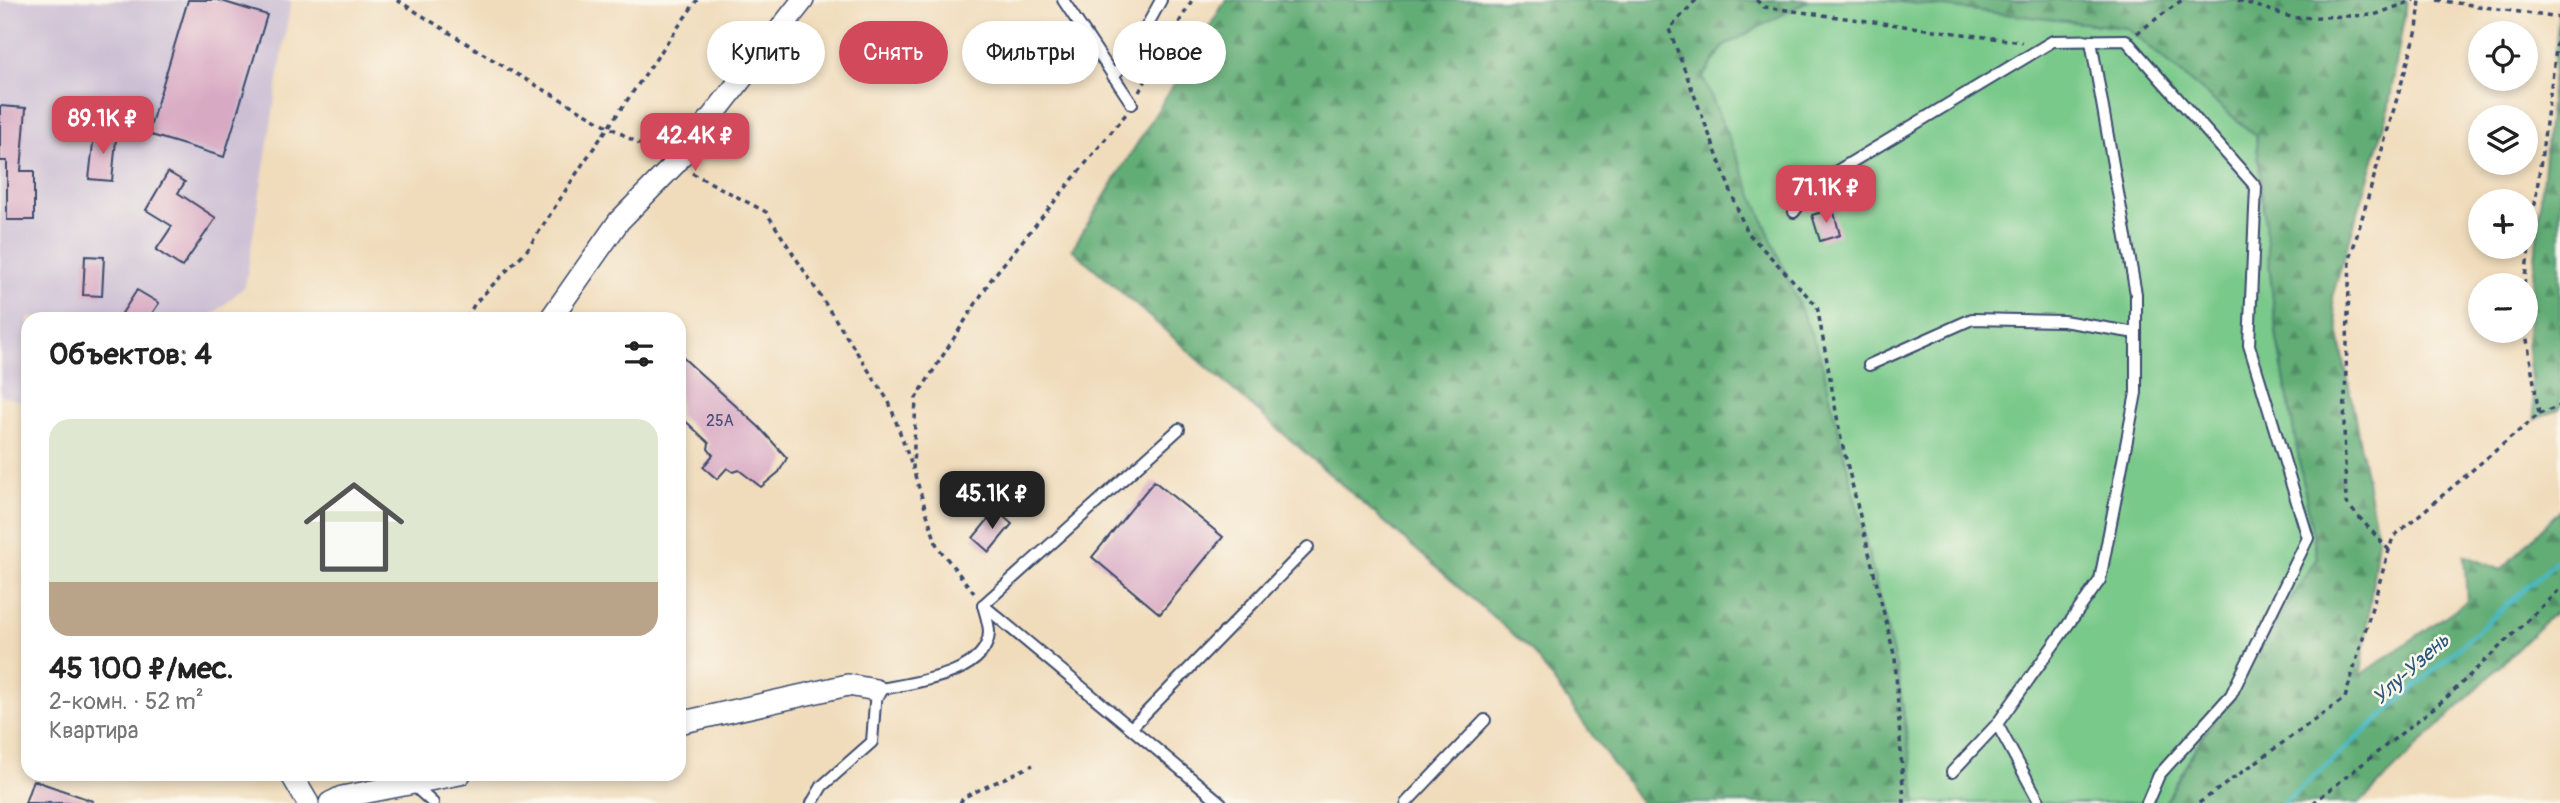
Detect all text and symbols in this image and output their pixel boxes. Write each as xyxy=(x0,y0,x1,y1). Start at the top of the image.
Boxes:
chip: Купить xyxy=(707,21,825,84)
chip: Снять xyxy=(839,21,948,84)
chip: Фильтры xyxy=(962,21,1099,84)
chip: Новое xyxy=(1113,21,1226,84)
map controls xyxy=(2468,21,2538,343)
button: locate xyxy=(2468,21,2538,91)
pin: 89.1K ₽ xyxy=(38,96,168,156)
text: 89.1K ₽ xyxy=(68,104,138,133)
button: layers xyxy=(2468,105,2538,175)
pin: 42.4K ₽ xyxy=(630,114,760,173)
text: 42.4K ₽ xyxy=(656,121,734,150)
pin: 71.1K ₽ xyxy=(1761,166,1891,225)
text: 71.1K ₽ xyxy=(1792,173,1860,202)
button: + xyxy=(2468,189,2538,259)
button: − xyxy=(2468,273,2538,343)
icon: filters xyxy=(620,335,658,373)
text: Объектов: 4 xyxy=(49,336,212,373)
house number: 25А xyxy=(706,411,734,431)
icon: home xyxy=(291,464,417,590)
pin: 45.1K ₽ xyxy=(927,472,1057,531)
text: 45.1K ₽ xyxy=(956,479,1028,508)
water label: Улу-Узень xyxy=(2367,627,2455,711)
text: 45 100 ₽/мес. xyxy=(49,650,234,687)
text: 2-комн. · 52 m² xyxy=(49,687,204,716)
text: Квартира xyxy=(49,716,138,745)

